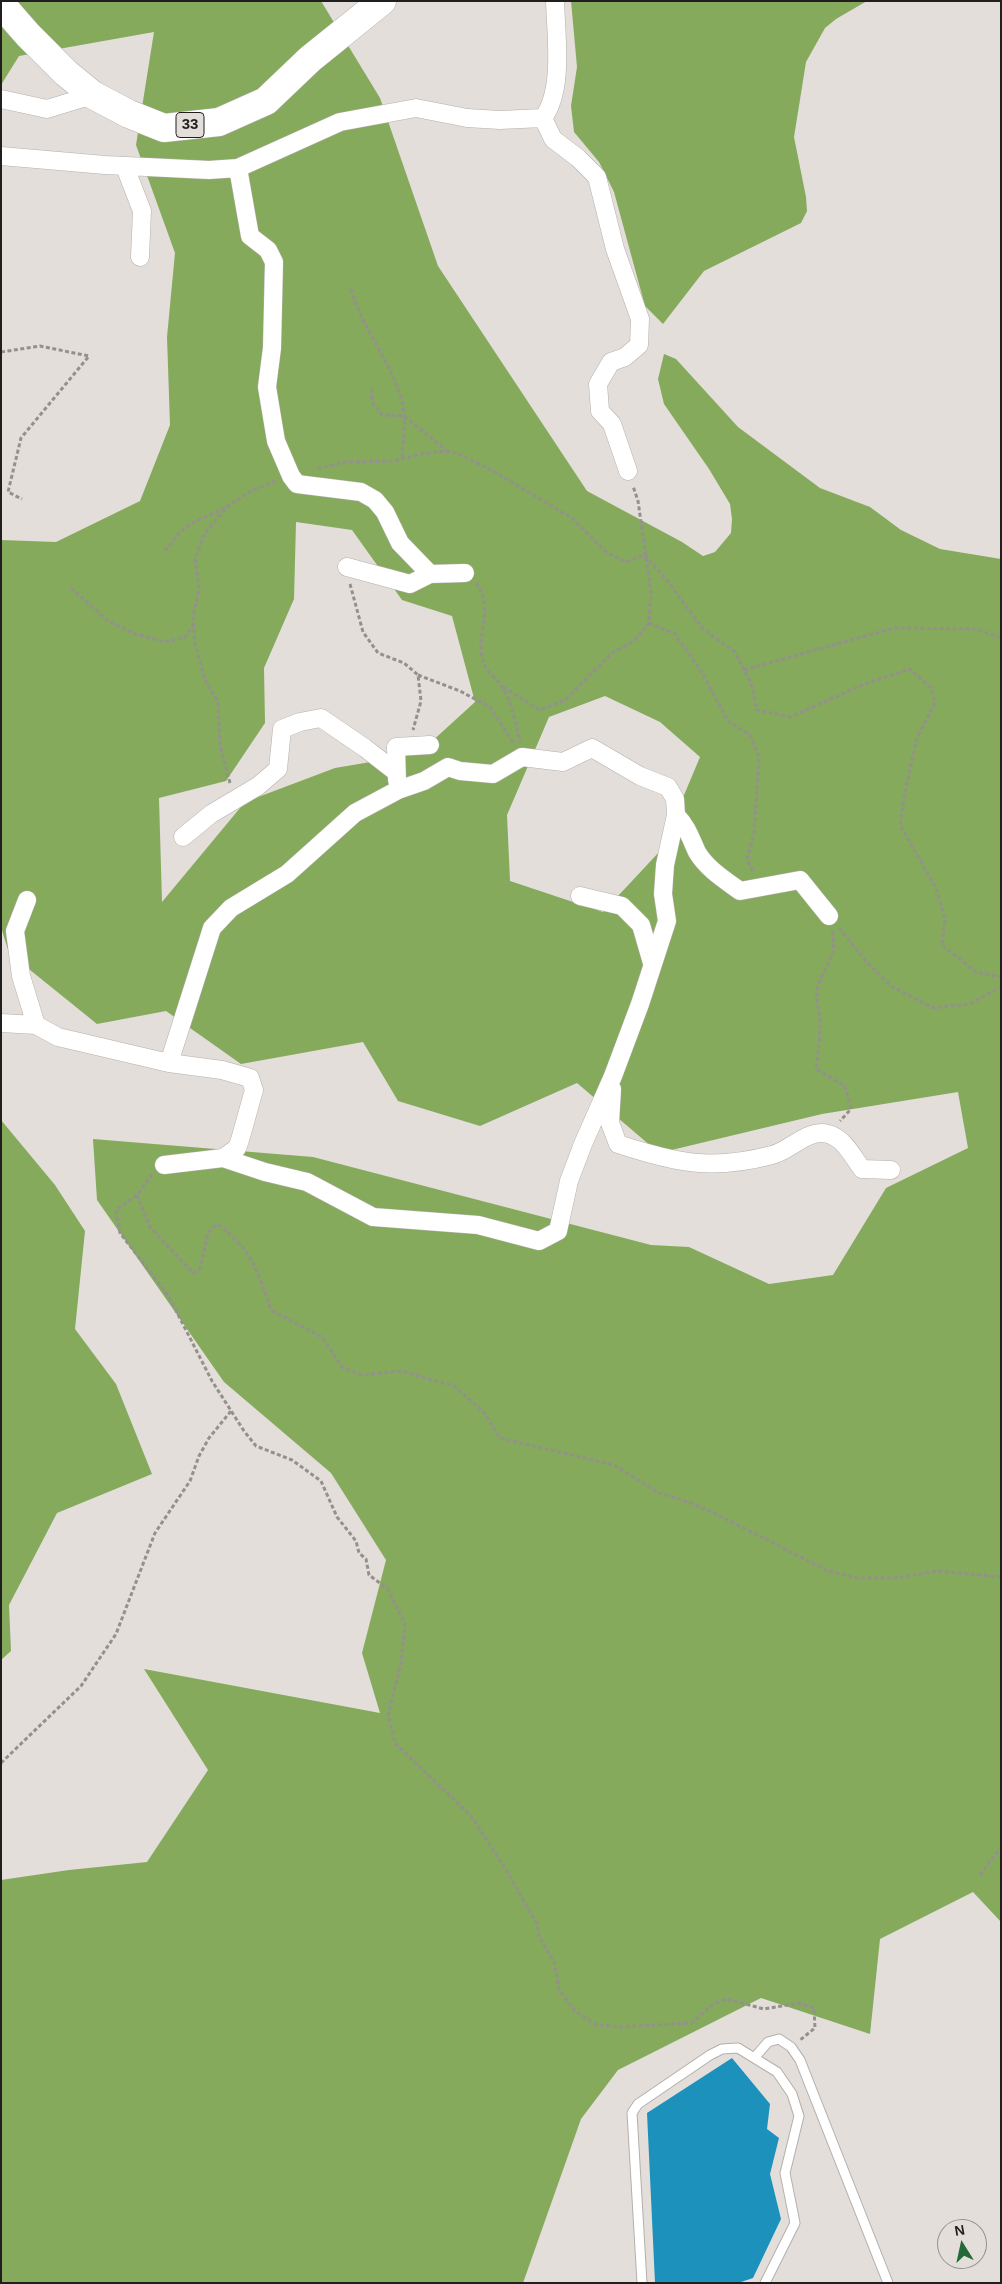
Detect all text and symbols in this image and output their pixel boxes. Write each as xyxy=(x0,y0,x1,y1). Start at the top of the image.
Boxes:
road number: 33 xyxy=(176,112,204,138)
north arrow xyxy=(937,2219,987,2269)
text: N xyxy=(953,2221,966,2239)

